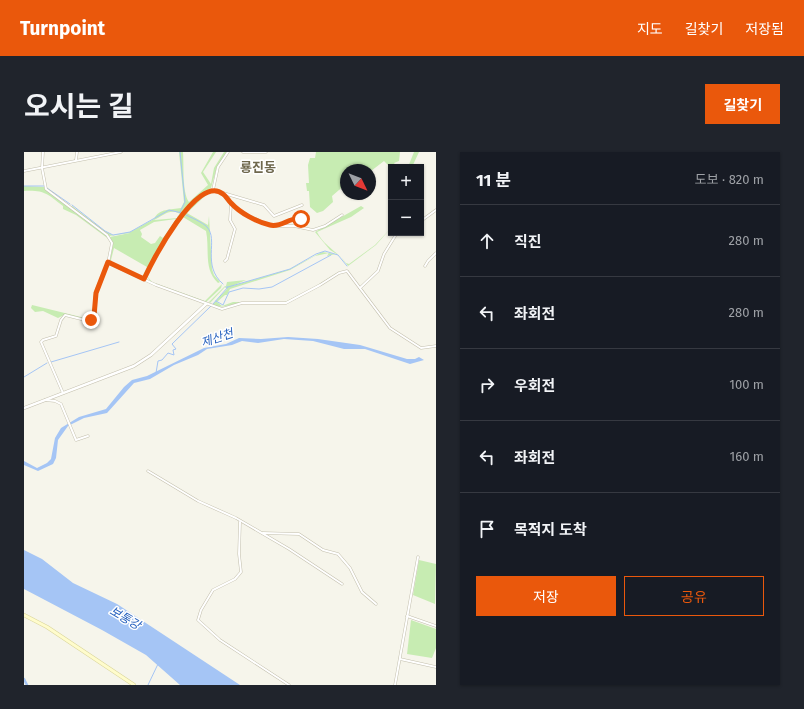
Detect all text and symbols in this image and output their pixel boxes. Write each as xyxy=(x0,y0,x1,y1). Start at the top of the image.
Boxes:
text: Turnpoint xyxy=(20,17,105,40)
text: 지도 xyxy=(637,21,663,38)
text: 길찾기 xyxy=(685,21,723,38)
text: 저장됨 xyxy=(745,21,784,38)
button: 길찾기 xyxy=(705,84,780,124)
text: 오시는 길 xyxy=(24,90,134,123)
district label: 룡진동 xyxy=(240,160,276,175)
north arrow xyxy=(340,164,376,200)
map controls xyxy=(388,164,424,236)
button: + xyxy=(388,164,424,200)
text: 11 분 xyxy=(476,170,511,191)
text: 도보 · 820 m xyxy=(695,172,764,187)
button: − xyxy=(388,200,424,236)
route start xyxy=(292,210,310,228)
icon: ahead xyxy=(476,230,498,252)
text: 직진 xyxy=(514,233,542,251)
text: 280 m xyxy=(729,233,764,248)
icon: left xyxy=(476,302,498,324)
text: 좌회전 xyxy=(514,305,555,323)
text: 280 m xyxy=(729,305,764,320)
route end xyxy=(82,311,100,329)
water label: 제산천 xyxy=(199,326,237,350)
icon: right xyxy=(476,374,498,396)
text: 우회전 xyxy=(514,377,555,395)
text: 100 m xyxy=(729,377,764,392)
icon: left xyxy=(476,446,498,468)
text: 좌회전 xyxy=(514,449,555,467)
text: 160 m xyxy=(730,449,764,464)
icon: arrive xyxy=(476,518,498,540)
text: 목적지 도착 xyxy=(514,521,587,539)
button: 저장 xyxy=(476,576,616,616)
button: 공유 xyxy=(624,576,764,616)
water label: 보통강 xyxy=(107,604,145,633)

